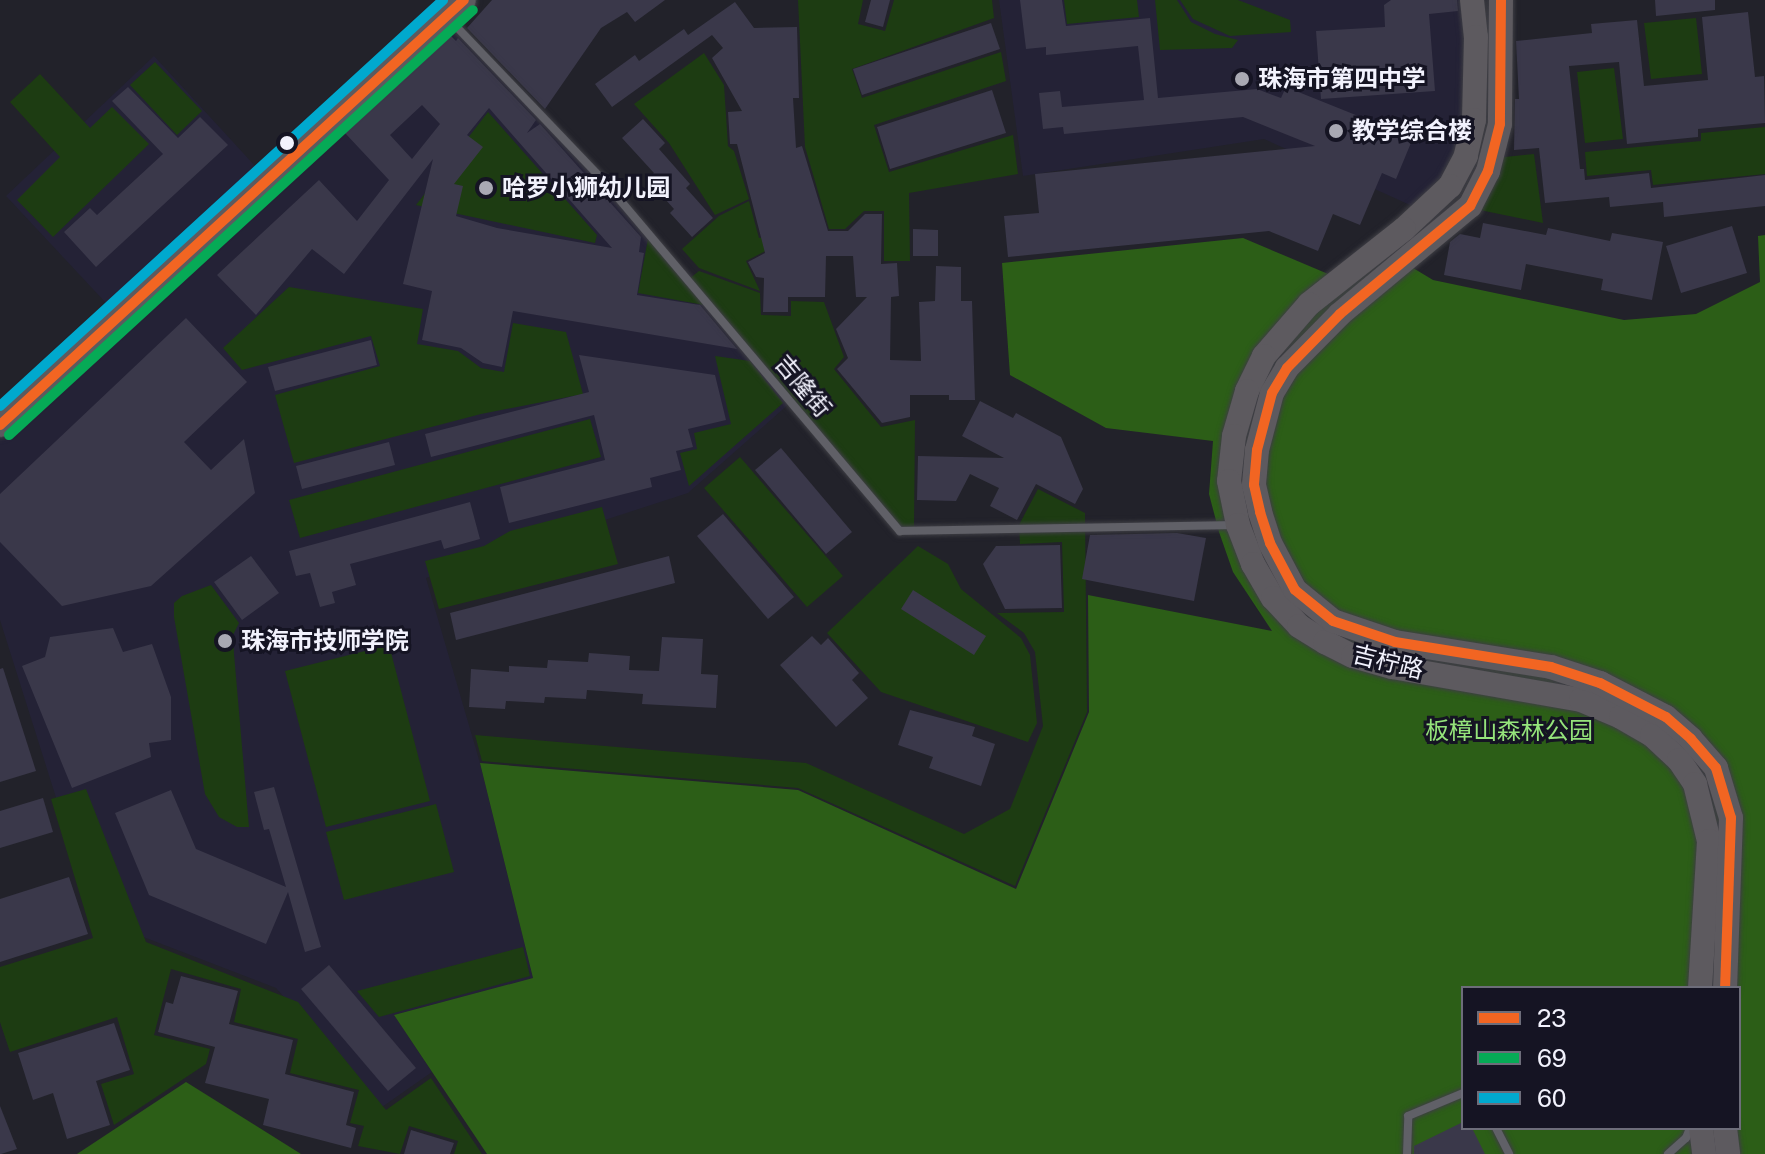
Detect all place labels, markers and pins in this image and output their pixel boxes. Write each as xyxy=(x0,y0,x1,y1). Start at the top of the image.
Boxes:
place label: 珠海市第四中学 xyxy=(1258,65,1426,93)
marker: 珠海市第四中学 xyxy=(1233,70,1251,88)
place label: 教学综合楼 xyxy=(1352,117,1472,145)
marker: 教学综合楼 xyxy=(1327,122,1345,140)
unlabelled marker xyxy=(279,135,295,151)
place label: 哈罗小狮幼儿园 xyxy=(502,174,670,202)
marker: 哈罗小狮幼儿园 xyxy=(477,179,495,197)
place label: 珠海市技师学院 xyxy=(241,627,409,655)
marker: 珠海市技师学院 xyxy=(216,632,234,650)

